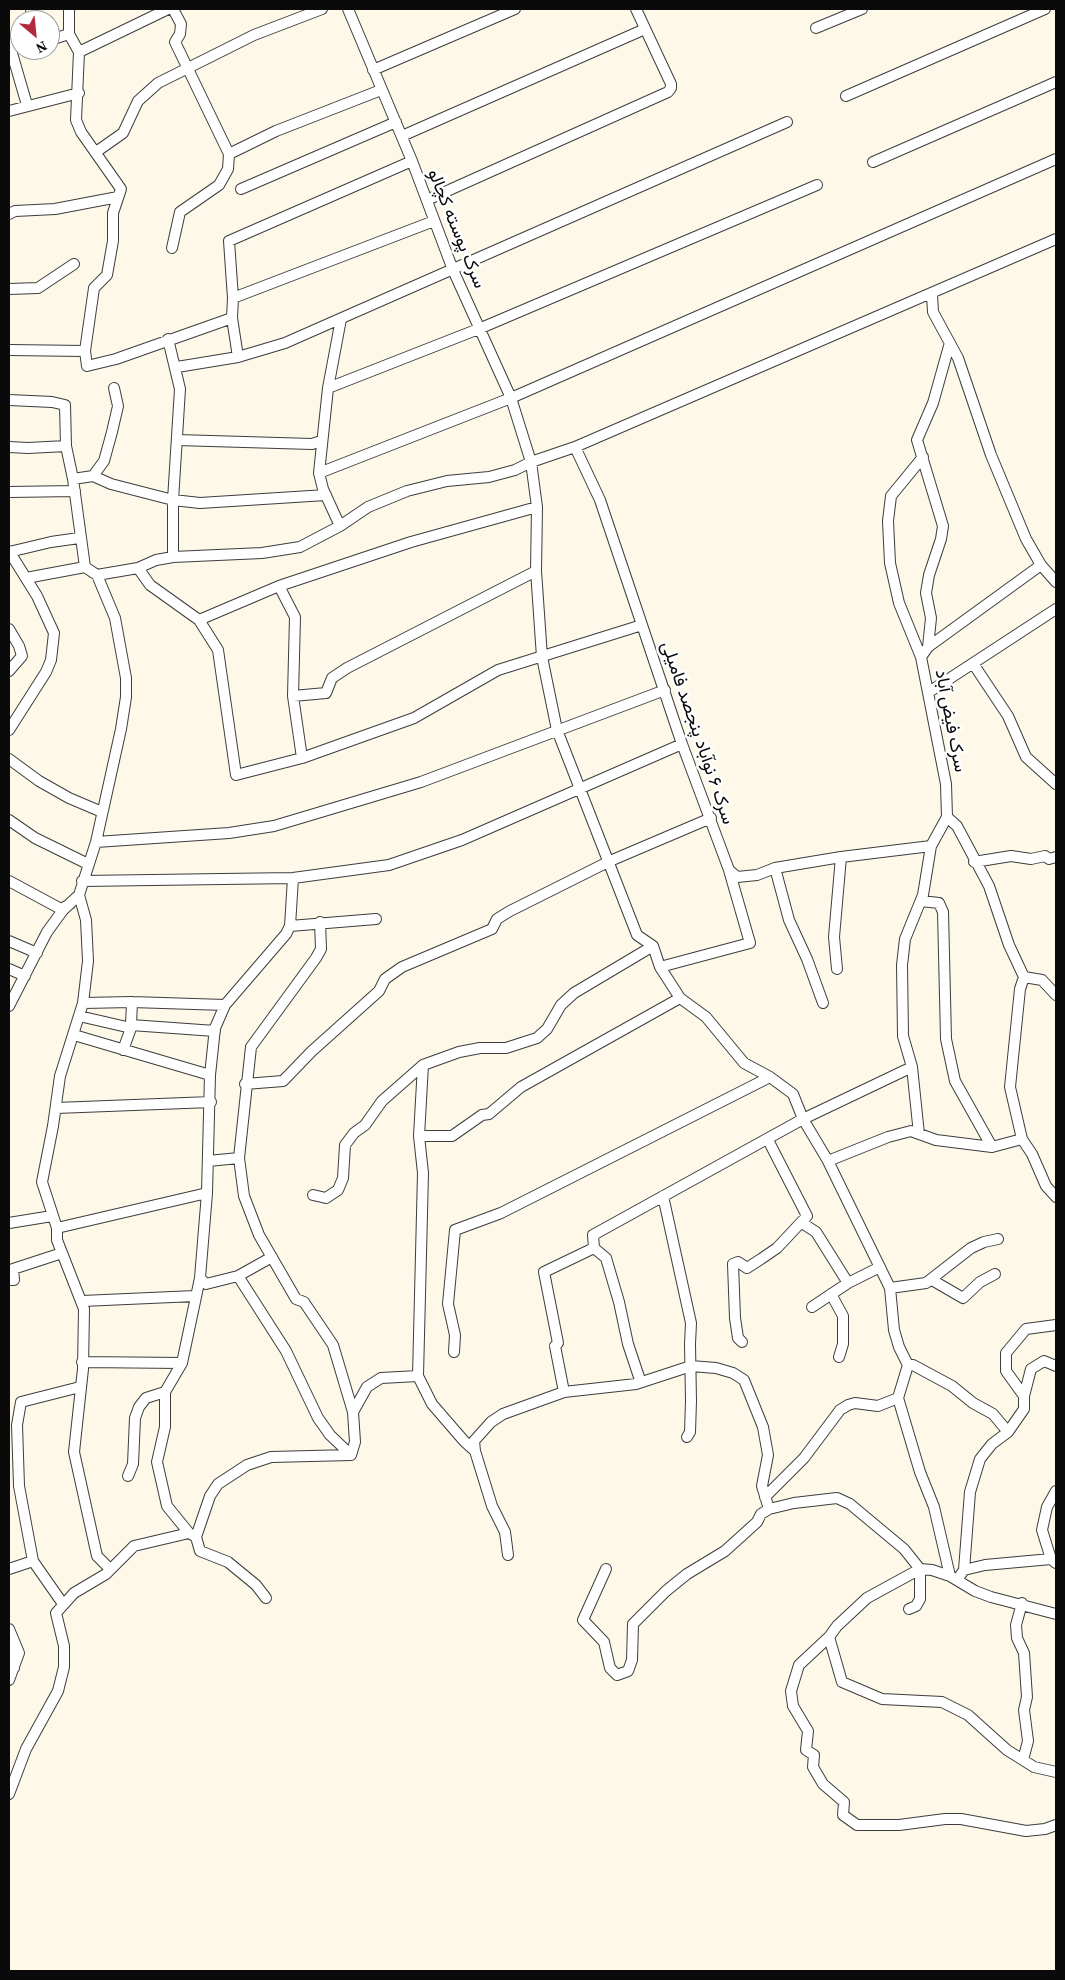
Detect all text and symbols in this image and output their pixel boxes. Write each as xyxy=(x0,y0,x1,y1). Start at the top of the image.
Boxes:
north arrow xyxy=(10,10,60,60)
text: N xyxy=(32,36,51,59)
street label: سرک پوسته کچالو xyxy=(422,166,490,292)
street label: سرک ۶ نوآباد پنجصد فامیلی xyxy=(656,639,738,827)
street label: سرک فيض آباد xyxy=(929,668,971,774)

